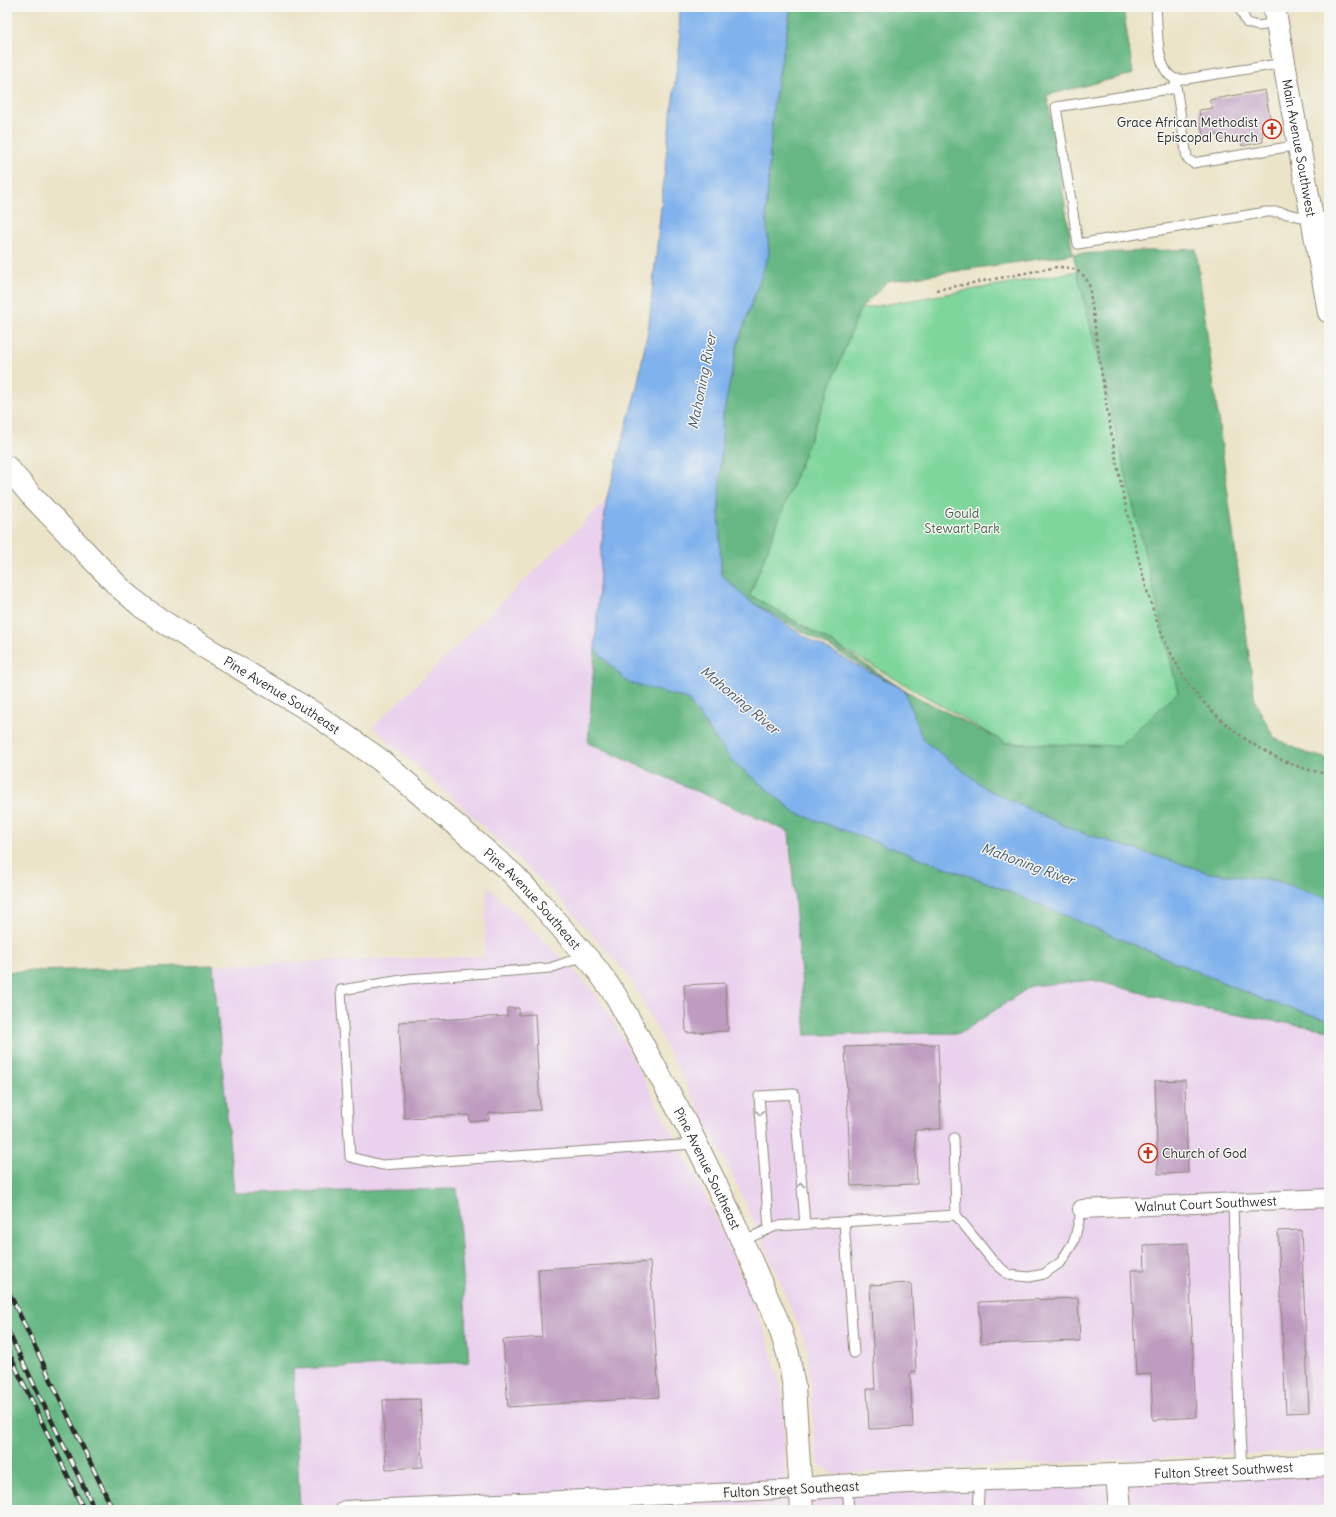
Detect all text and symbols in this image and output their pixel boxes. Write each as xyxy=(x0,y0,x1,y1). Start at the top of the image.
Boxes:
street label: Main Avenue Southwest xyxy=(1278,78,1320,219)
place label: Grace African Methodist Episcopal Church xyxy=(1117,114,1259,146)
church icon: Grace African Methodist Episcopal Church xyxy=(1261,118,1283,140)
water label: Mahoning River xyxy=(684,329,721,431)
park label: Gould Stewart Park xyxy=(924,505,1000,537)
street label: Pine Avenue Southeast xyxy=(221,653,344,738)
water label: Mahoning River xyxy=(697,662,785,740)
water label: Mahoning River xyxy=(979,839,1079,890)
street label: Pine Avenue Southeast xyxy=(480,845,585,954)
street label: Pine Avenue Southeast xyxy=(670,1105,744,1233)
one-way arrow xyxy=(756,1110,765,1116)
church icon: Church of God xyxy=(1137,1142,1159,1164)
place label: Church of God xyxy=(1162,1145,1247,1162)
one-way arrow xyxy=(797,1182,806,1188)
street label: Walnut Court Southwest xyxy=(1135,1192,1278,1216)
street label: Fulton Street Southwest xyxy=(1154,1459,1294,1483)
street label: Fulton Street Southeast xyxy=(723,1477,860,1502)

